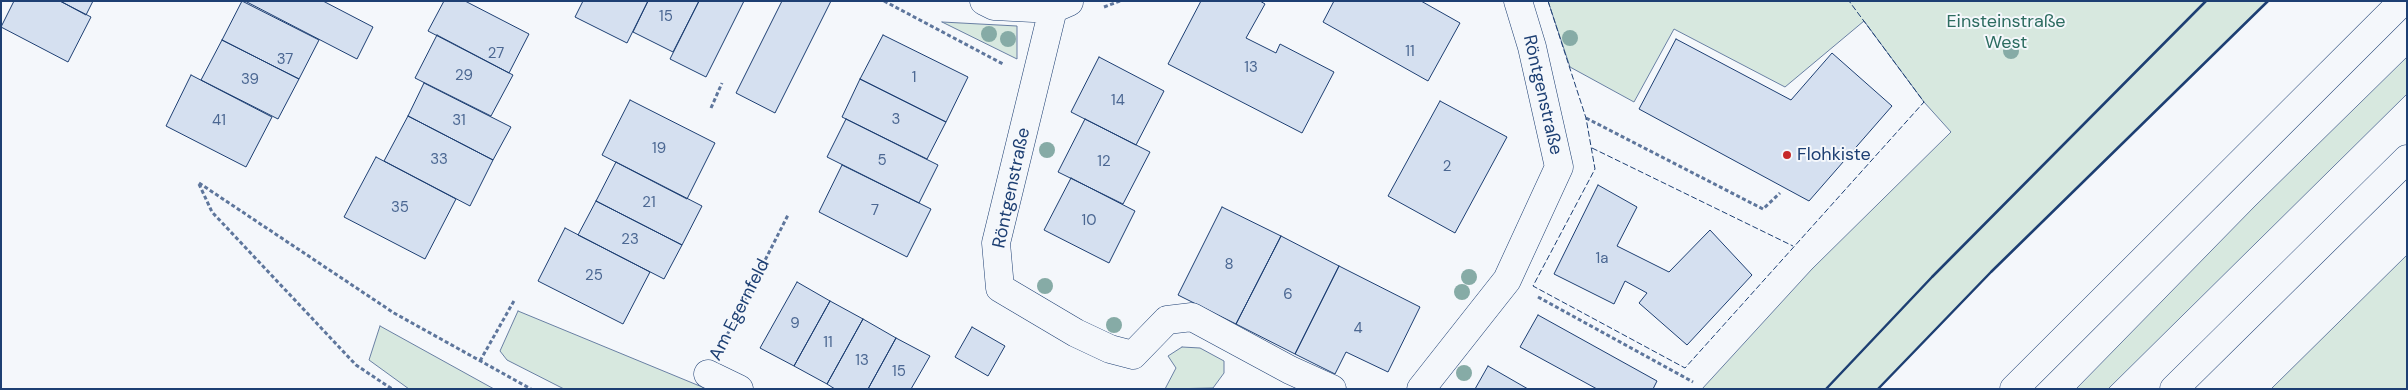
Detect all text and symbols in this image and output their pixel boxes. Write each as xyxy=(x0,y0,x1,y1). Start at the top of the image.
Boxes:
house number: 15 xyxy=(659,8,673,26)
park label: Einsteinstraße West xyxy=(1946,11,2066,54)
street label: Röntgenstraße xyxy=(1518,33,1566,157)
house number: 11 xyxy=(1405,43,1415,61)
house number: 27 xyxy=(488,45,504,63)
house number: 37 xyxy=(277,51,293,69)
house number: 13 xyxy=(1244,59,1258,77)
house number: 29 xyxy=(455,67,473,85)
house number: 1 xyxy=(912,69,916,87)
house number: 39 xyxy=(241,71,259,89)
house number: 14 xyxy=(1111,92,1125,110)
house number: 3 xyxy=(892,111,900,129)
house number: 41 xyxy=(212,112,226,130)
house number: 31 xyxy=(452,112,466,130)
street label: Röntgenstraße xyxy=(989,126,1035,250)
house number: 19 xyxy=(652,140,666,158)
place label: Flohkiste xyxy=(1797,144,1871,166)
marker: Flohkiste xyxy=(1781,149,1793,161)
house number: 33 xyxy=(430,151,448,169)
house number: 5 xyxy=(877,152,887,170)
house number: 12 xyxy=(1097,153,1111,171)
house number: 2 xyxy=(1443,158,1451,176)
house number: 21 xyxy=(642,194,656,212)
house number: 35 xyxy=(391,199,409,217)
house number: 7 xyxy=(871,202,879,220)
house number: 10 xyxy=(1082,212,1096,230)
house number: 23 xyxy=(621,231,639,249)
house number: 1a xyxy=(1596,250,1608,268)
street label: Am Egernfeld xyxy=(705,256,775,364)
house number: 8 xyxy=(1224,256,1234,274)
house number: 25 xyxy=(585,267,603,285)
house number: 6 xyxy=(1283,286,1293,304)
house number: 9 xyxy=(790,315,800,333)
house number: 4 xyxy=(1353,320,1363,338)
house number: 11 xyxy=(823,334,833,352)
house number: 13 xyxy=(855,352,869,370)
house number: 15 xyxy=(892,363,906,381)

